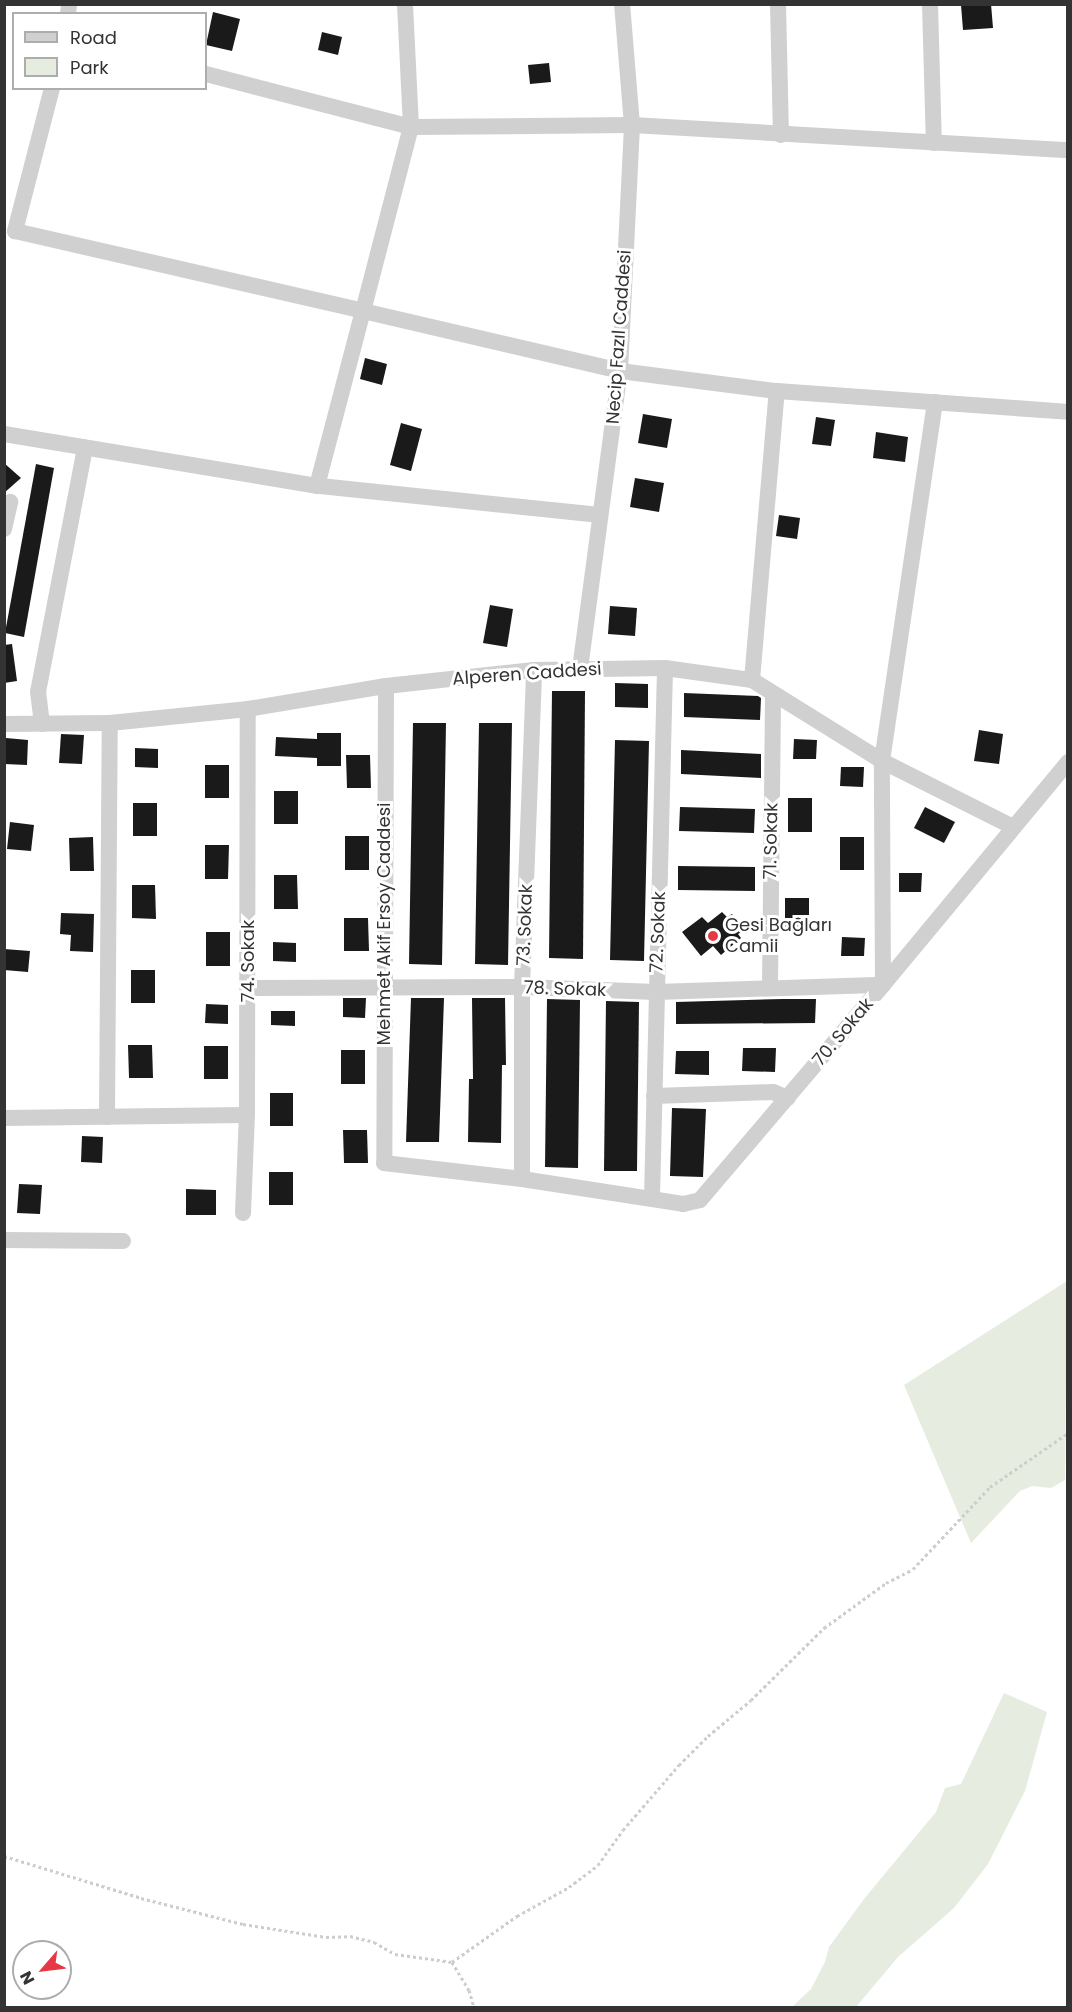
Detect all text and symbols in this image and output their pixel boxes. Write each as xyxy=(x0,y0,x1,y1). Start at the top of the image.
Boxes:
legend xyxy=(12,12,207,90)
text: Road xyxy=(70,25,117,50)
text: Park xyxy=(70,55,109,80)
street label: Necip Fazıl Caddesi xyxy=(602,249,636,425)
street label: Alperen Caddesi xyxy=(452,658,602,690)
street label: 71. Sokak xyxy=(760,802,782,880)
street label: Mehmet Akif Ersoy Caddesi xyxy=(373,803,395,1045)
street label: 73. Sokak xyxy=(513,884,537,966)
street label: 72. Sokak xyxy=(646,891,670,973)
place label: Gesi Bağları Camii xyxy=(725,915,832,958)
street label: 74. Sokak xyxy=(237,920,259,1002)
marker: Gesi Bağları Camii xyxy=(706,929,720,943)
street label: 78. Sokak xyxy=(523,977,607,1001)
street label: 70. Sokak xyxy=(808,993,878,1071)
north arrow xyxy=(12,1940,72,2000)
text: N xyxy=(14,1967,40,1988)

